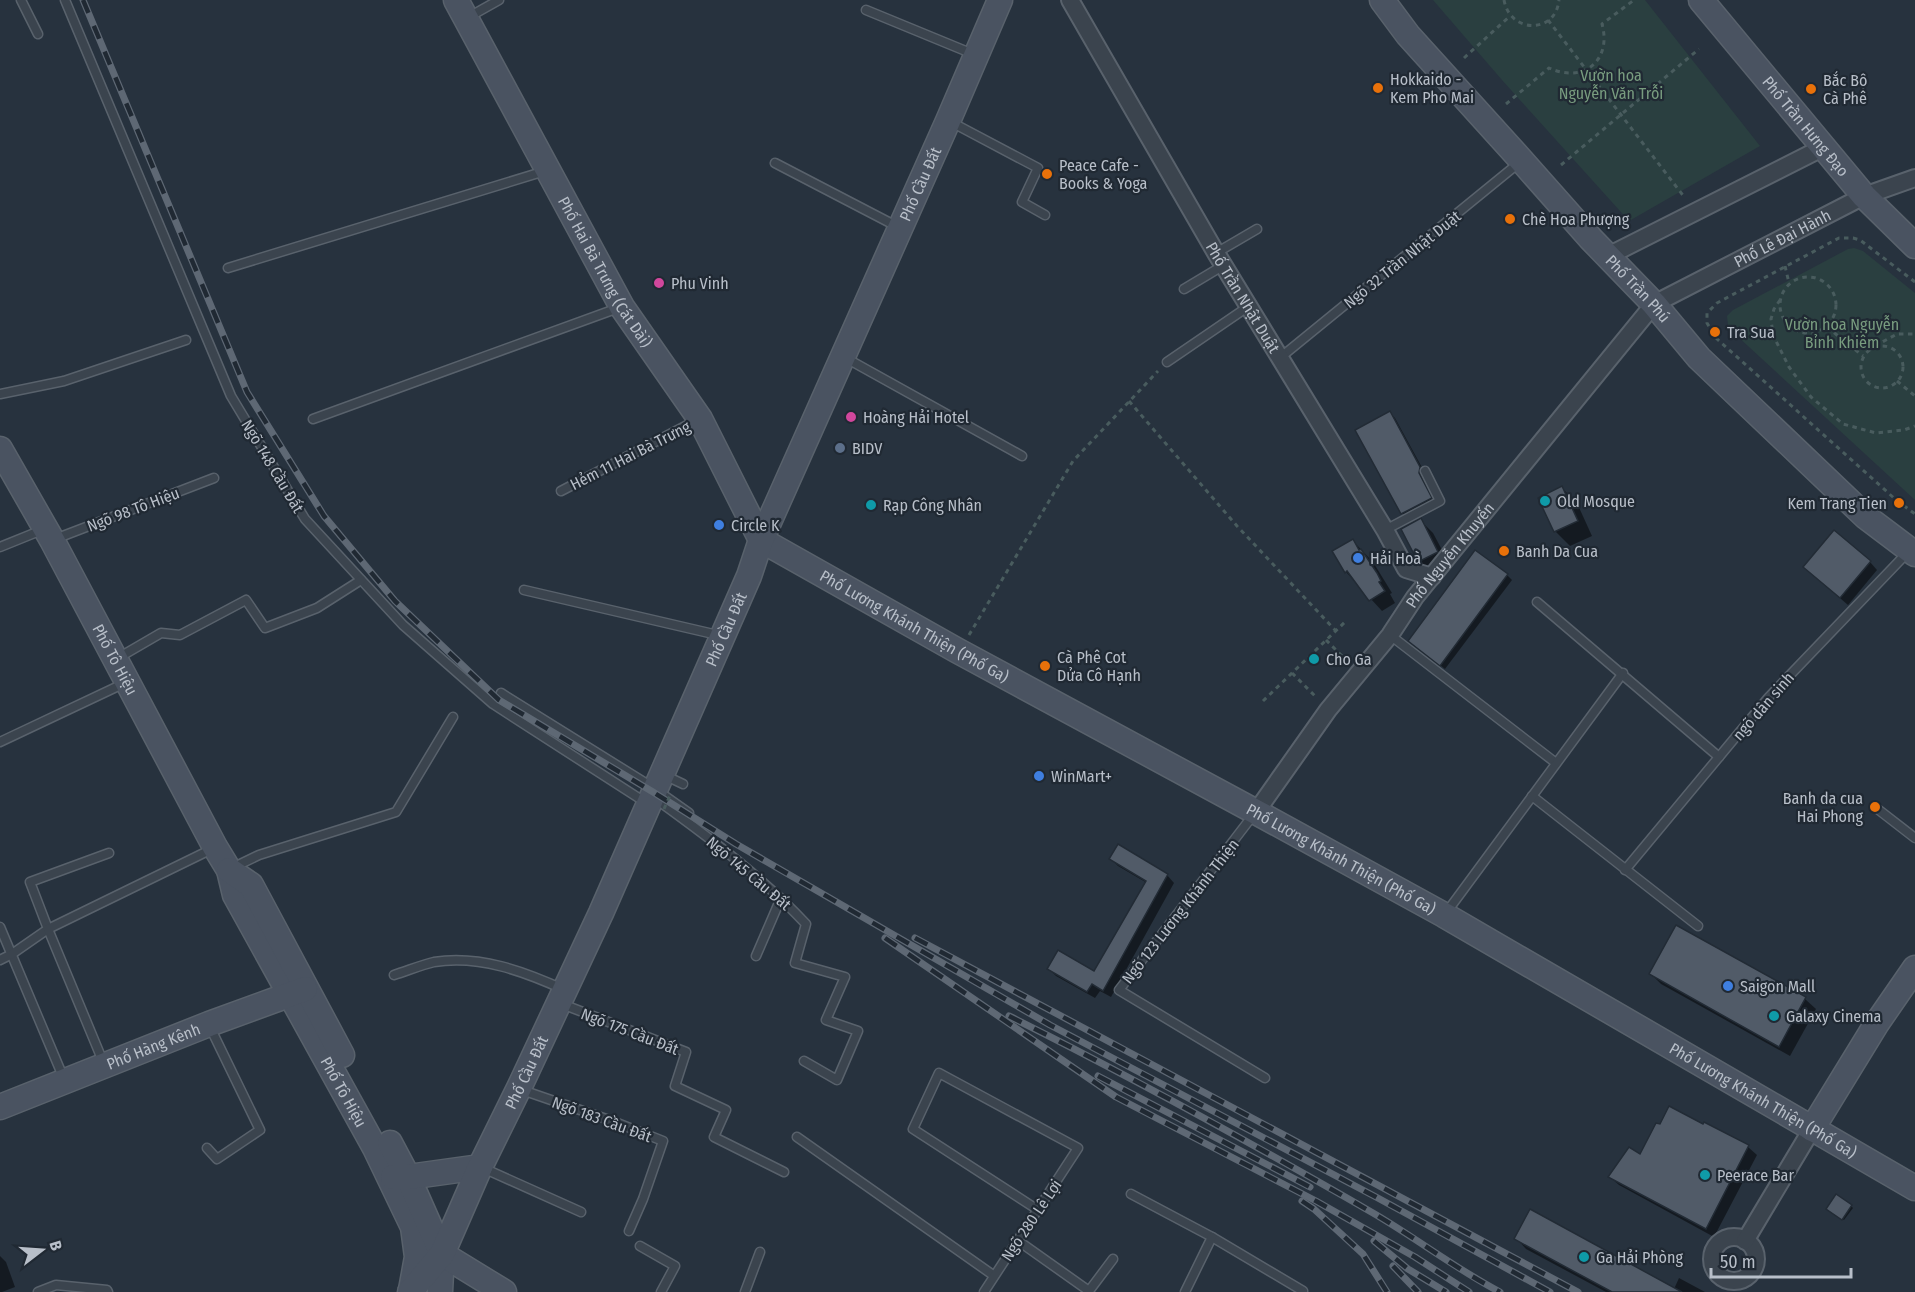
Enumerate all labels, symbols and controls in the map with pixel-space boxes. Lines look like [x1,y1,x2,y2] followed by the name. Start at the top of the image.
[1559,66,1663,103] park label: Vườn hoa Nguyễn Văn Trỗi
[1390,70,1474,107] place label: Hokkaido - Kem Pho Mai
[1823,70,1867,108] place label: Bắc Bộ Cà Phê
[1758,72,1853,180] street label: Phố Trần Hưng Đạo
[1371,81,1385,95] marker: Hokkaido - Kem Pho Mai
[1804,82,1818,96] marker: Bắc Bộ Cà Phê
[896,143,946,224] street label: Phố Cầu Đất
[1059,156,1148,193] place label: Peace Cafe - Books & Yoga
[1040,167,1054,181] marker: Peace Cafe - Books & Yoga
[554,193,656,351] street label: Phố Hai Bà Trưng (Cát Dài)
[1339,205,1465,312] street label: Ngõ 32 Trần Nhật Duật
[1731,206,1834,271] street label: Phố Lê Đại Hành
[1522,210,1630,229] place label: Chè Hoa Phượng
[1503,212,1517,226] marker: Chè Hoa Phượng
[1202,239,1284,357] street label: Phố Trần Nhật Duật
[1602,251,1674,326] street label: Phố Trần Phú
[671,274,729,293] place label: Phu Vinh
[652,276,666,290] marker: Phu Vinh
[1785,315,1899,352] park label: Vườn hoa Nguyễn Bỉnh Khiêm
[1727,323,1775,342] place label: Tra Sua
[1708,325,1722,339] marker: Tra Sua
[863,408,969,427] place label: Hoàng Hải Hotel
[844,410,858,424] marker: Hoàng Hải Hotel
[237,416,309,517] street label: Ngõ 148 Cầu Đất
[567,417,694,494] street label: Hẻm 11 Hai Bà Trưng
[852,439,883,458] place label: BIDV
[833,441,847,455] marker: BIDV
[84,483,182,536] street label: Ngõ 98 Tô Hiệu
[1557,492,1635,511] place label: Old Mosque
[1538,494,1552,508] marker: Old Mosque
[1787,494,1887,513] place label: Kem Trang Tien
[883,496,982,515] place label: Rạp Công Nhân
[1892,496,1906,510] marker: Kem Trang Tien
[864,498,878,512] marker: Rạp Công Nhân
[1402,499,1498,611] street label: Phố Nguyễn Khuyến
[731,516,780,535] place label: Circle K
[712,518,726,532] marker: Circle K
[1516,542,1598,561] place label: Banh Da Cua
[1497,544,1511,558] marker: Banh Da Cua
[1370,549,1421,568] place label: Hải Hoà
[1351,551,1365,565] marker: Hải Hoà
[817,566,1012,687] street label: Phố Lương Khánh Thiện (Phố Ga)
[702,589,751,669] street label: Phố Cầu Đất
[88,621,142,698] street label: Phố Tô Hiệu
[1057,648,1141,685] place label: Cà Phê Cot Dửa Cô Hạnh
[1326,650,1372,669] place label: Cho Ga
[1307,652,1321,666] marker: Cho Ga
[1038,659,1052,673] marker: Cà Phê Cot Dửa Cô Hạnh
[1729,668,1798,744] street label: ngõ dân sinh
[1051,767,1112,786] place label: WinMart+
[1032,769,1046,783] marker: WinMart+
[1783,789,1863,826] place label: Banh da cua Hai Phong
[1243,800,1439,919] street label: Phố Lương Khánh Thiện (Phố Ga)
[1868,800,1882,814] marker: Banh da cua Hai Phong
[703,832,796,915] street label: Ngõ 145 Cầu Đất
[1118,835,1243,988] street label: Ngõ 123 Lương Khánh Thiện
[1740,977,1815,996] place label: Saigon Mall
[1721,979,1735,993] marker: Saigon Mall
[578,1003,682,1059] street label: Ngõ 175 Cầu Đất
[1786,1007,1882,1026] place label: Galaxy Cinema
[1767,1009,1781,1023] marker: Galaxy Cinema
[104,1019,203,1074] street label: Phố Hàng Kênh
[501,1032,552,1112] street label: Phố Cầu Đất
[1666,1039,1860,1162] street label: Phố Lương Khánh Thiện (Phố Ga)
[316,1054,371,1131] street label: Phố Tô Hiệu
[549,1092,655,1147] street label: Ngõ 183 Cầu Đất
[1717,1166,1794,1185] place label: Peerace Bar
[1698,1168,1712,1182] marker: Peerace Bar
[997,1176,1066,1265] street label: Ngõ 280 Lê Lợi
[12,1220,72,1280] north arrow
[45,1239,66,1253] text: B
[1711,1241,1850,1279] scale bar
[1596,1248,1683,1267] place label: Ga Hải Phòng
[1577,1250,1591,1264] marker: Ga Hải Phòng
[1720,1251,1756,1273] text: 50 m

